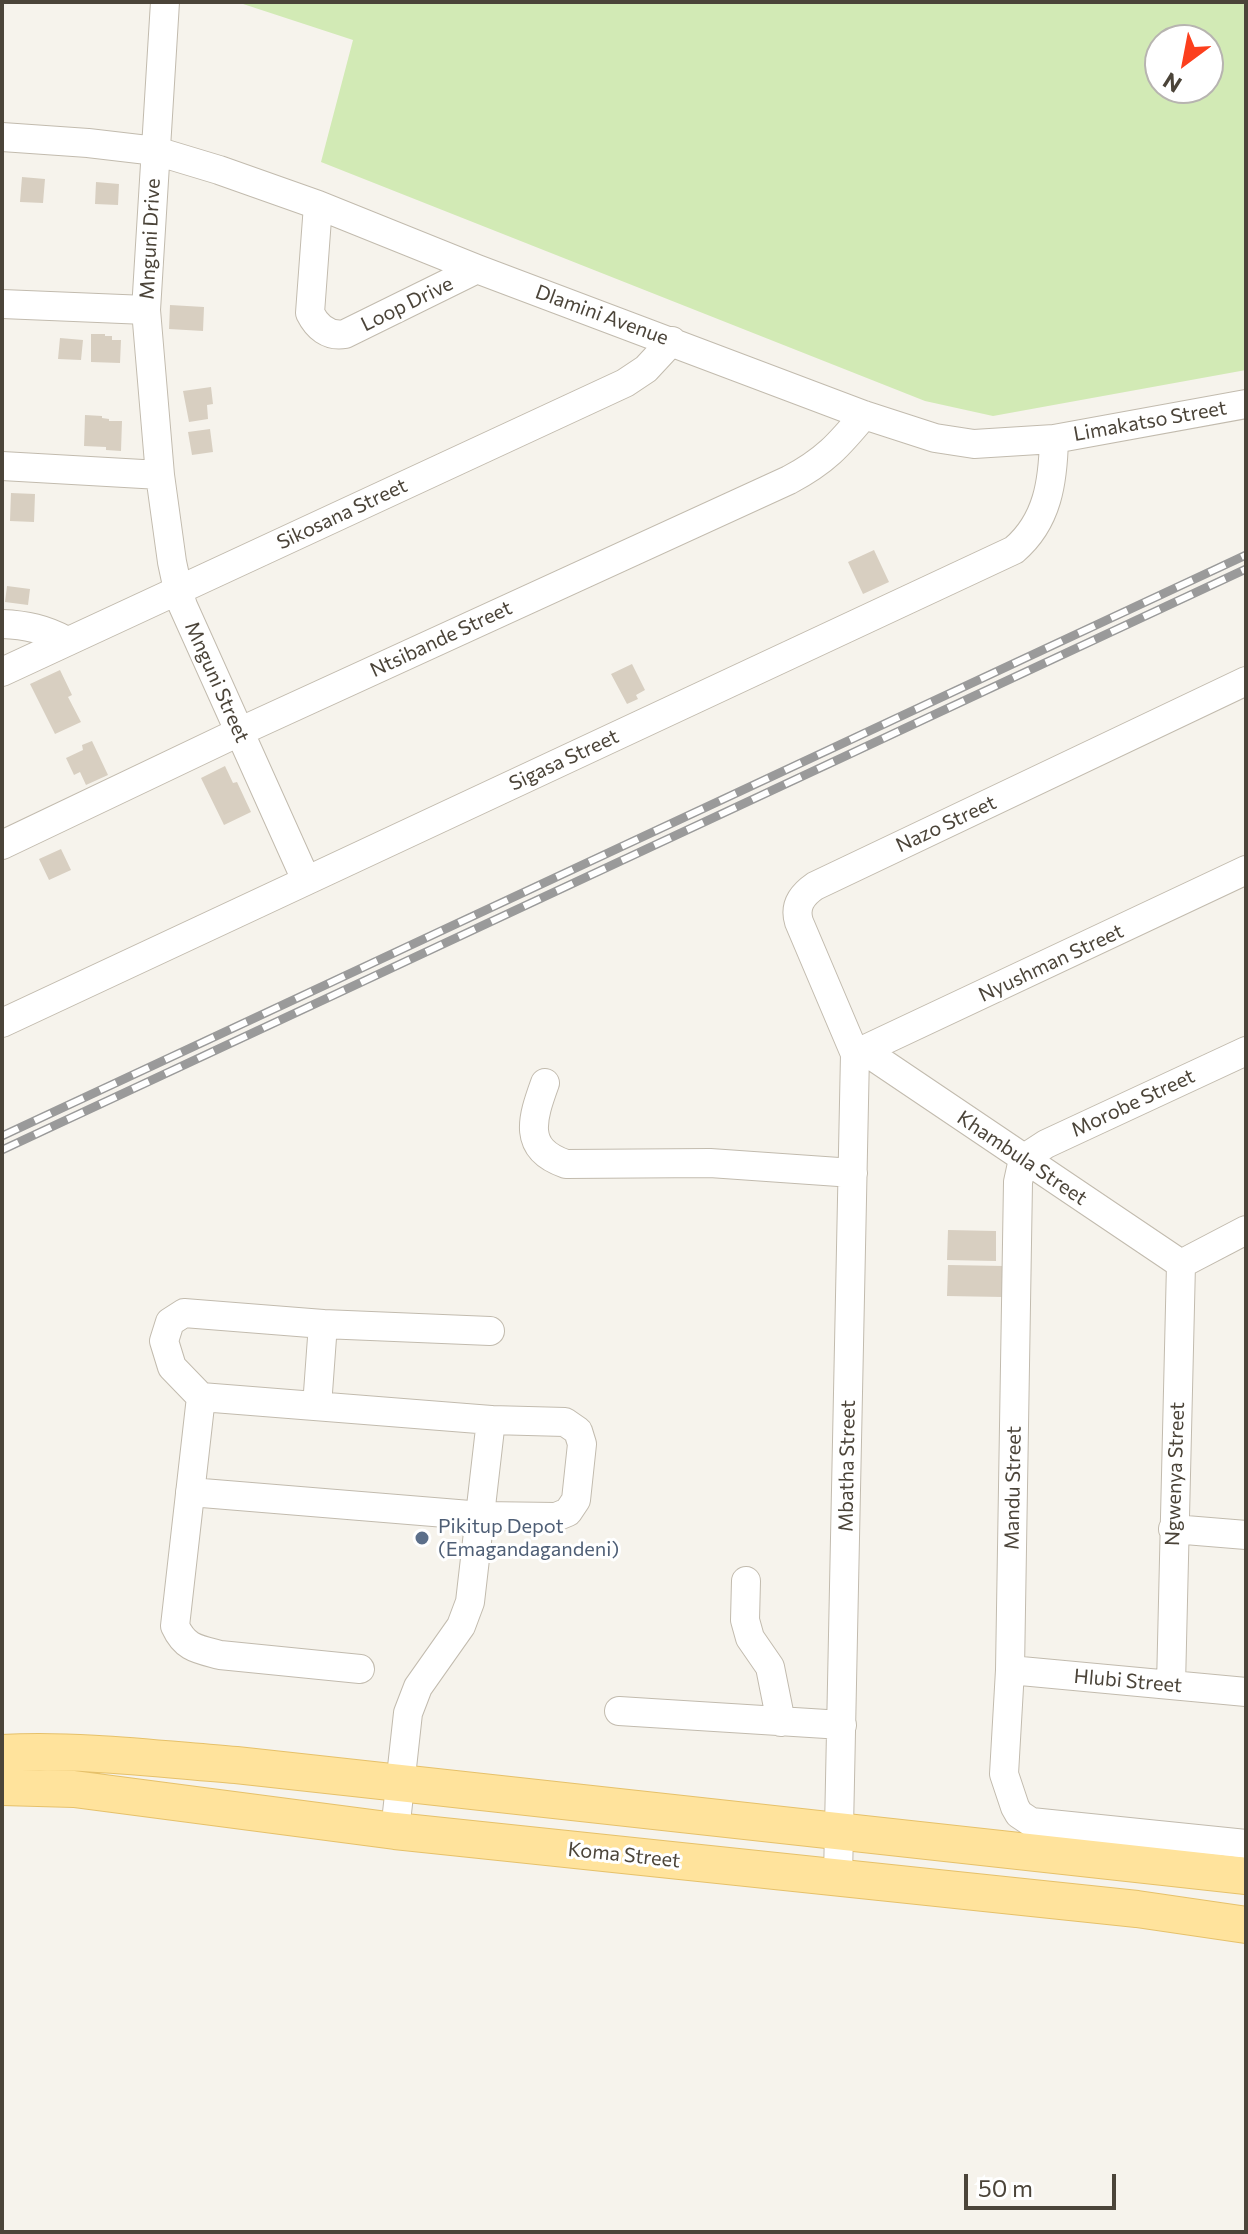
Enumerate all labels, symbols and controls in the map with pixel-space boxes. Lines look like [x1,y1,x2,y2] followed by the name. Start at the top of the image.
[1144,24,1224,104] north arrow
[1158,67,1186,99] text: N
[135,178,165,300] street label: Mnguni Drive
[357,271,457,337] street label: Loop Drive
[532,280,672,350] street label: Dlamini Avenue
[1071,396,1229,446] street label: Limakatso Street
[273,473,411,555] street label: Sikosana Street
[366,596,516,682] street label: Ntsibande Street
[180,618,254,746] street label: Mnguni Street
[505,724,623,796] street label: Sigasa Street
[892,790,1000,858] street label: Nazo Street
[975,919,1127,1007] street label: Nyushman Street
[1067,1064,1199,1142] street label: Morobe Street
[952,1106,1092,1210] street label: Khambula Street
[834,1400,860,1532] street label: Mbatha Street
[1160,1401,1190,1547] street label: Ngwenya Street
[1000,1426,1026,1550] street label: Mandu Street
[438,1514,619,1561] place label: Pikitup Depot (Emagandagandeni)
[413,1529,431,1547] marker: Pikitup Depot (Emagandagandeni)
[1073,1664,1183,1698] street label: Hlubi Street
[567,1837,681,1873] street label: Koma Street
[968,2158,1120,2208] scale bar
[978,2173,1033,2202] text: 50 m

